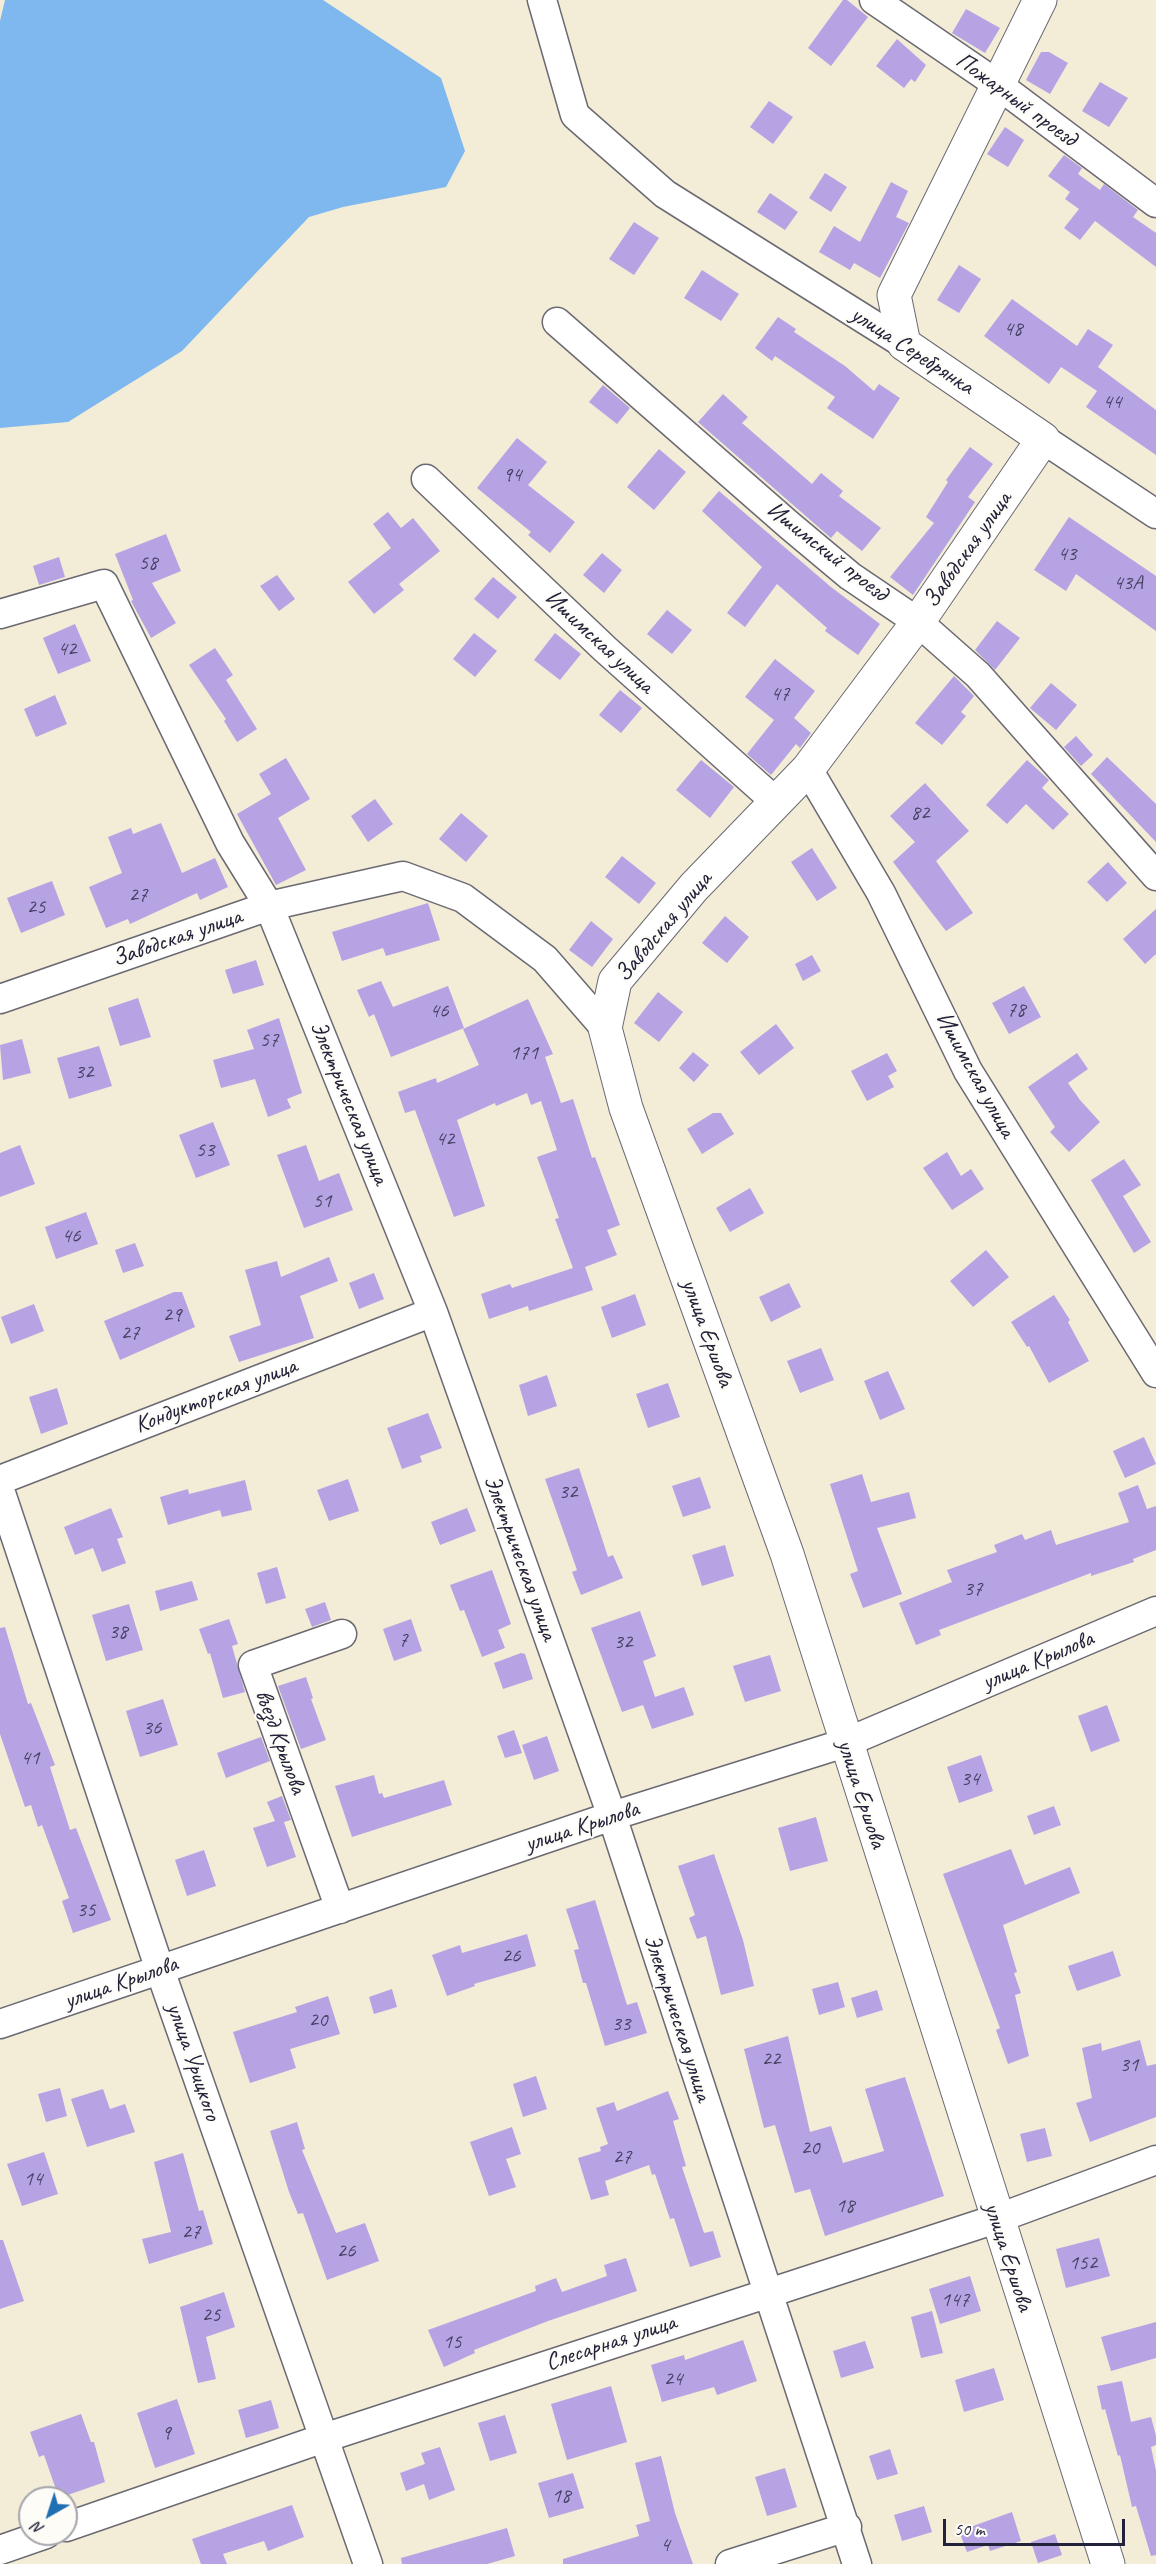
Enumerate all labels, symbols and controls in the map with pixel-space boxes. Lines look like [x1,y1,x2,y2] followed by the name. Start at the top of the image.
[950,46,1082,154] street label: Пожарный проезд
[845,301,979,401] street label: улица Серебрянка
[1004,316,1022,342] house number: 48
[1103,389,1121,415] house number: 44
[503,462,521,488] house number: 94
[917,486,1019,614] street label: Заводская улица
[760,496,894,608] street label: Ишимский проезд
[1058,541,1076,567] house number: 43
[139,550,157,576] house number: 58
[1113,570,1143,596] house number: 43А
[538,584,660,700] street label: Ишимская улица
[58,636,76,662] house number: 42
[771,681,789,707] house number: 47
[911,800,929,826] house number: 82
[610,866,718,988] street label: Заводская улица
[129,882,147,908] house number: 27
[27,894,45,920] house number: 25
[108,902,246,974] street label: Заводская улица
[1007,997,1025,1023] house number: 78
[430,998,448,1024] house number: 46
[929,1007,1021,1143] street label: Ишимская улица
[303,1017,395,1189] street label: Электрическая улица
[260,1027,278,1053] house number: 57
[510,1040,538,1066] house number: 171
[75,1059,93,1085] house number: 32
[436,1126,454,1152] house number: 42
[196,1137,214,1163] house number: 53
[313,1188,331,1214] house number: 51
[62,1223,80,1249] house number: 46
[674,1275,740,1391] street label: улица Ершова
[163,1302,181,1328] house number: 29
[121,1320,139,1346] house number: 27
[131,1352,301,1440] street label: Кондукторская улица
[477,1471,563,1645] street label: Электрическая улица
[559,1479,577,1505] house number: 32
[964,1576,982,1602] house number: 37
[109,1619,127,1645] house number: 38
[978,1625,1098,1697] street label: улица Крылова
[398,1627,408,1653] house number: 7
[614,1629,632,1655] house number: 32
[248,1686,312,1798] street label: въезд Крылова
[143,1715,161,1741] house number: 36
[830,1736,892,1852] street label: улица Ершова
[21,1745,39,1771] house number: 41
[961,1766,979,1792] house number: 34
[521,1795,643,1859] street label: улица Крылова
[77,1897,95,1923] house number: 35
[636,1931,718,2105] street label: Электрическая улица
[502,1943,520,1969] house number: 26
[60,1950,182,2016] street label: улица Крылова
[159,1999,227,2125] street label: улица Урицкого
[309,2007,327,2033] house number: 20
[612,2011,630,2037] house number: 33
[762,2046,780,2072] house number: 22
[1120,2052,1138,2078] house number: 31
[801,2135,819,2161] house number: 20
[613,2144,631,2170] house number: 27
[24,2166,42,2192] house number: 14
[836,2193,854,2219] house number: 18
[977,2199,1039,2315] street label: улица Ершова
[182,2219,200,2245] house number: 27
[337,2238,355,2264] house number: 26
[1069,2250,1097,2276] house number: 152
[941,2287,969,2313] house number: 147
[202,2302,220,2328] house number: 25
[542,2308,680,2378] street label: Слесарная улица
[443,2329,461,2355] house number: 15
[664,2366,682,2392] house number: 24
[161,2420,171,2446] house number: 9
[552,2483,570,2509] house number: 18
[18,2486,78,2546] north arrow
[946,2507,1128,2545] scale bar
[28,2518,48,2539] text: N
[954,2518,985,2540] text: 50 m
[660,2532,670,2558] house number: 4

